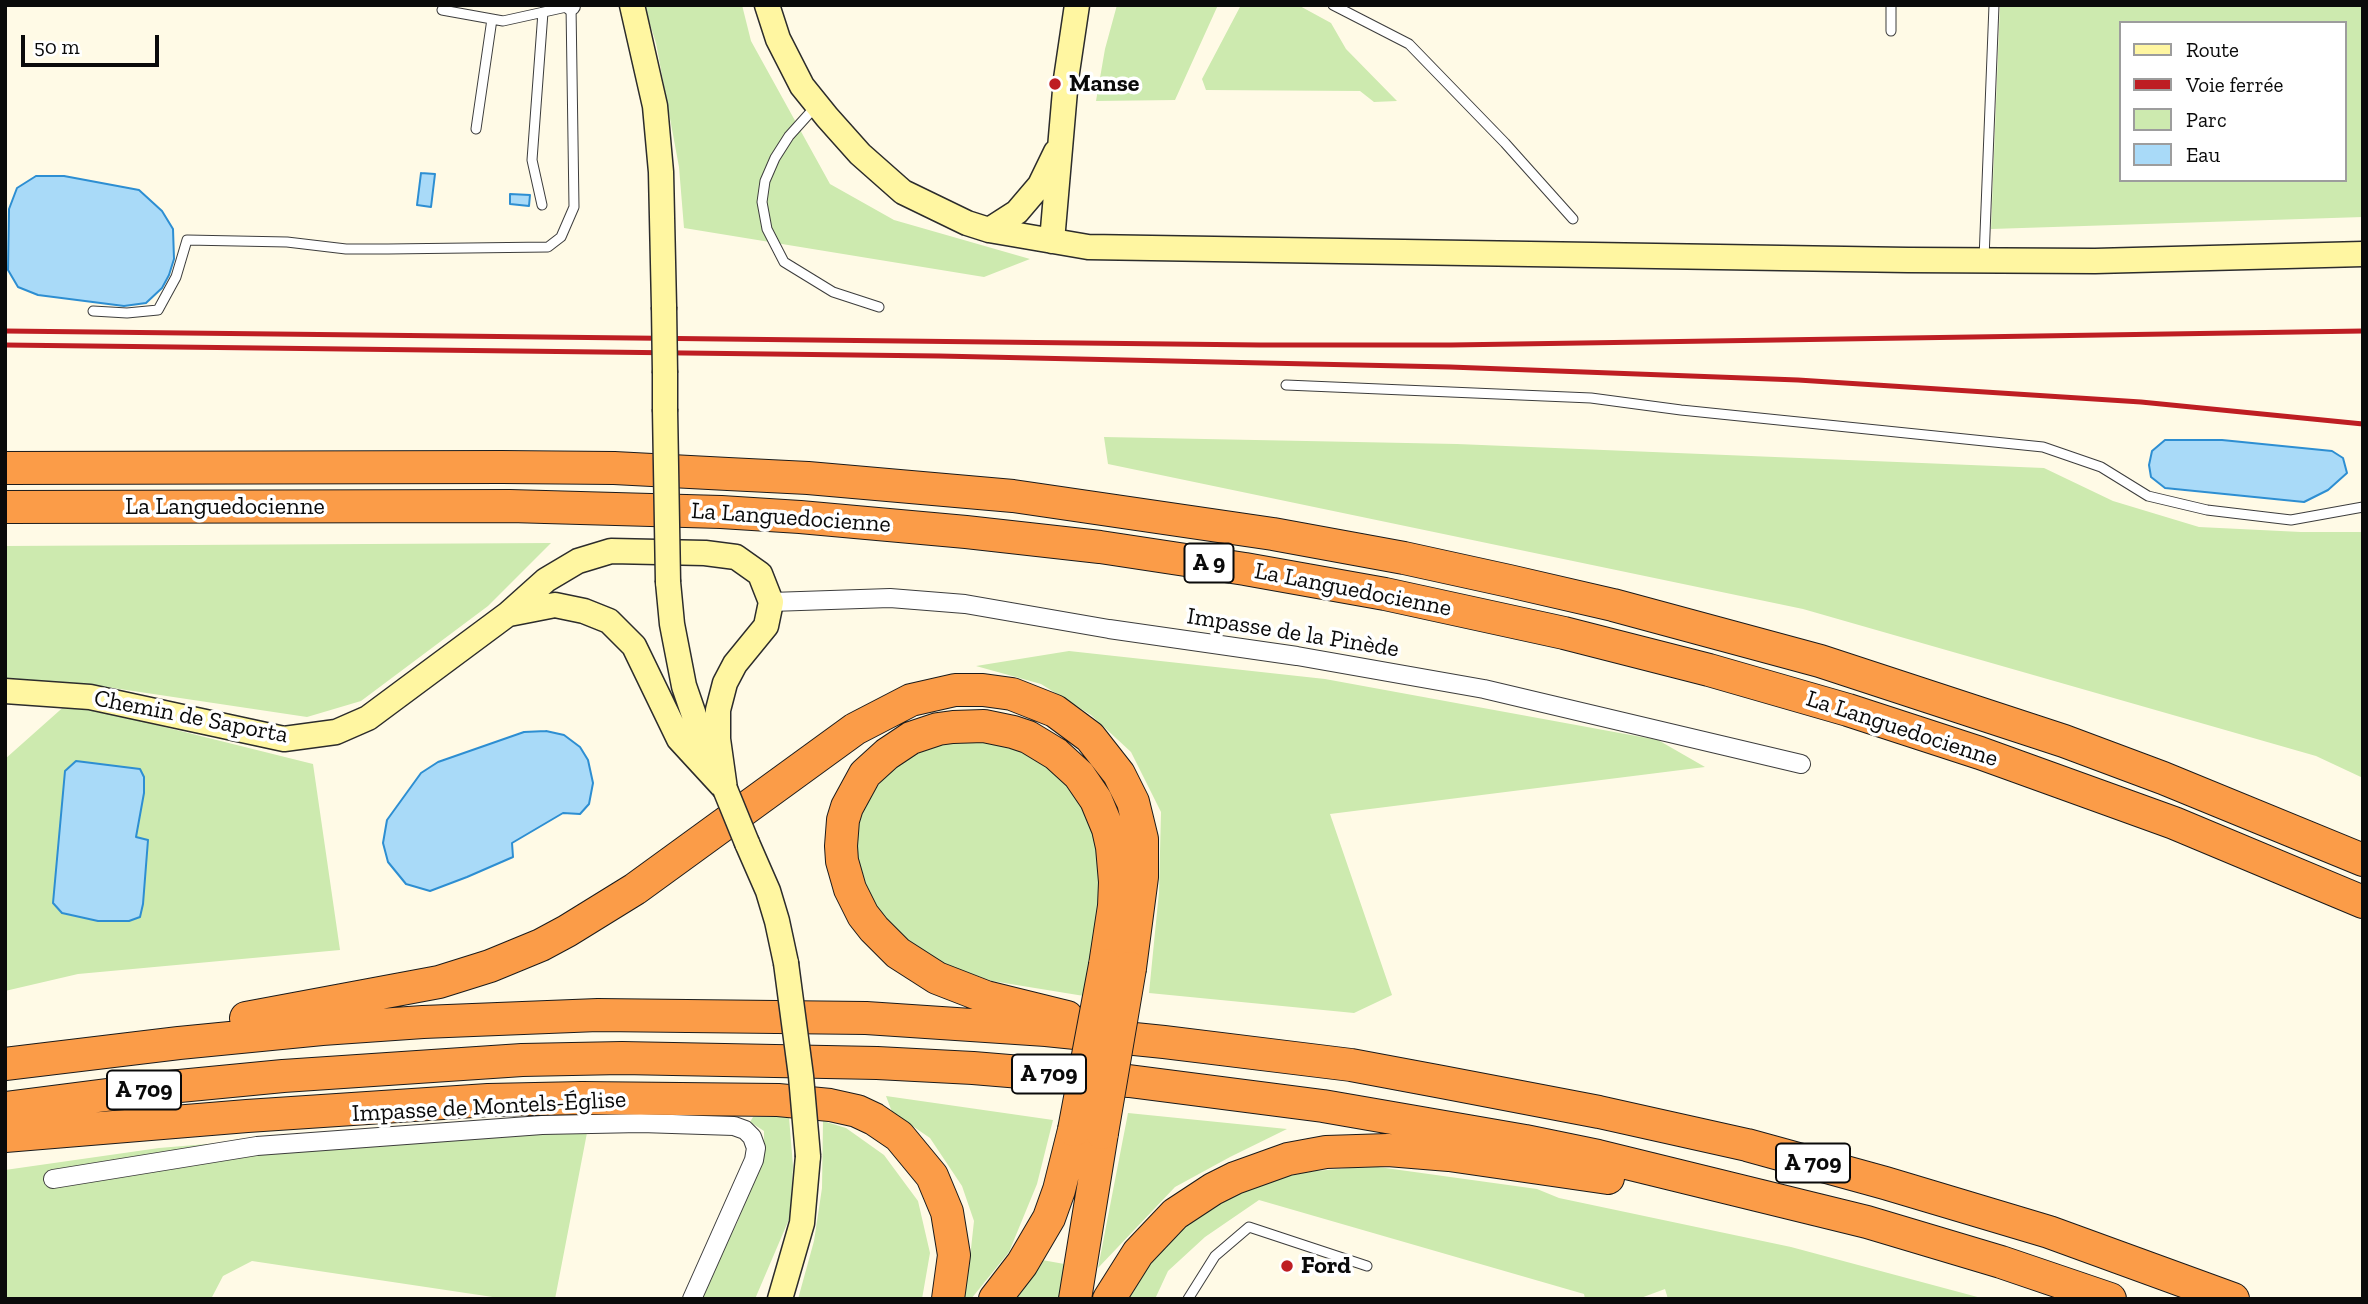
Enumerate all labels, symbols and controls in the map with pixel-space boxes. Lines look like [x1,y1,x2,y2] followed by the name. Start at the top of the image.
[24,21,163,65] scale bar
[2120,21,2347,182] legend
[34,34,80,59] text: 50 m
[2186,37,2239,62] text: Route
[1069,70,1139,98] place label: Manse
[2186,72,2283,97] text: Voie ferrée
[1047,76,1063,92] marker: Manse
[2186,107,2227,132] text: Parc
[2186,142,2220,167] text: Eau
[125,493,325,521] street label: La Languedocienne
[690,497,892,539] street label: La Languedocienne
[1184,544,1234,582] road number: A 9
[1252,557,1454,623] street label: La Languedocienne
[1185,602,1401,664] street label: Impasse de la Pinède
[91,684,291,750] street label: Chemin de Saporta
[1803,684,2001,774] street label: La Languedocienne
[1012,1054,1086,1093] road number: A 709
[107,1070,181,1110] road number: A 709
[351,1085,627,1129] street label: Impasse de Montels-Église
[1776,1144,1850,1182] road number: A 709
[1301,1252,1351,1280] place label: Ford
[1279,1258,1295,1274] marker: Ford

